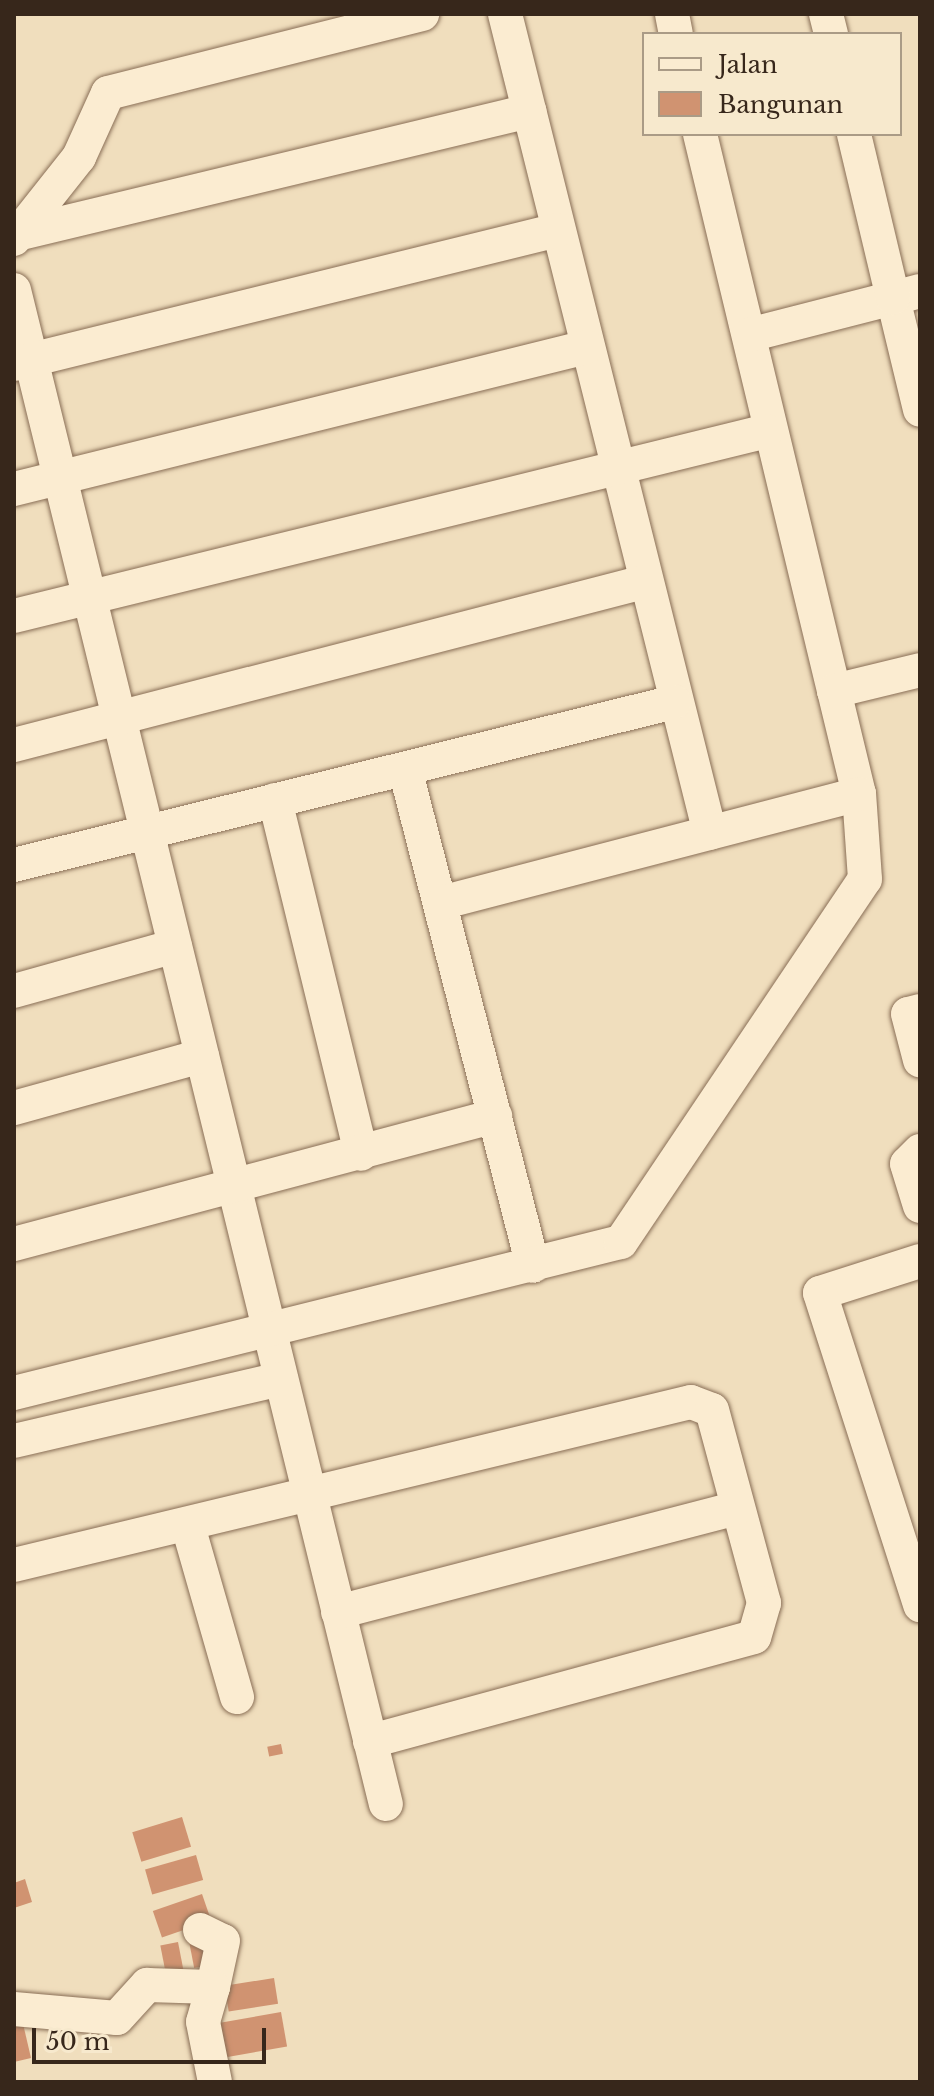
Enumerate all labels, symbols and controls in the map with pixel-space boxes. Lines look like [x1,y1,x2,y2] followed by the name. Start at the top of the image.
[642,32,902,136] legend
[718,50,778,79] text: Jalan
[718,90,843,119] text: Bangunan
[36,2012,270,2062] scale bar
[46,2027,109,2056] text: 50 m

